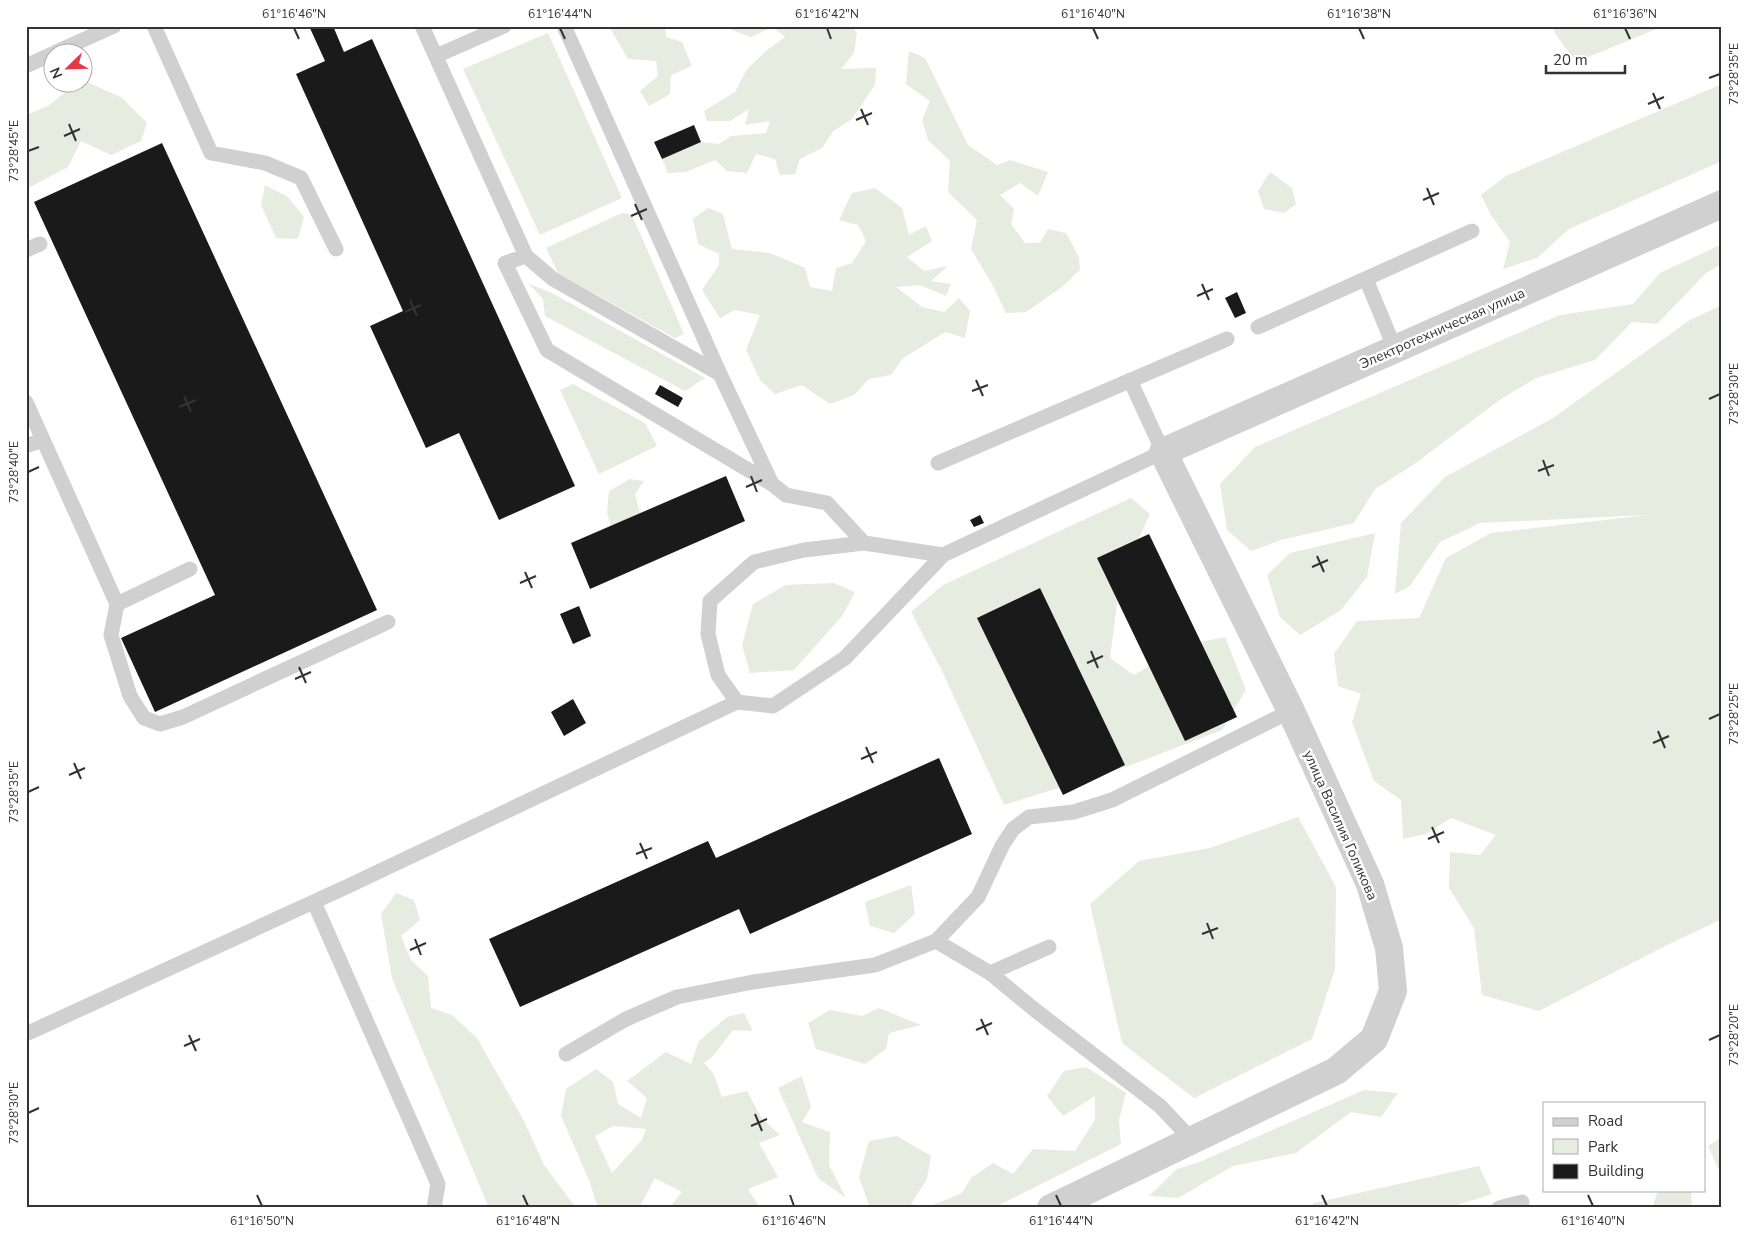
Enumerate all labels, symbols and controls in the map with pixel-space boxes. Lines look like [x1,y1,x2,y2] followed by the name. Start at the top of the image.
[262,6,326,22] text: 61°16'46"N
[528,6,592,22] text: 61°16'44"N
[795,6,859,22] text: 61°16'42"N
[1061,6,1125,22] text: 61°16'40"N
[1327,6,1391,22] text: 61°16'38"N
[1593,6,1657,22] text: 61°16'36"N
[42,42,92,92] north arrow
[1546,42,1624,74] scale bar
[1726,43,1742,105] text: 73°28'35"E
[1553,50,1588,70] text: 20 m
[46,64,67,81] text: N
[6,120,22,182] text: 73°28'45"E
[1356,283,1528,374] street label: Электротехническая улица
[1726,363,1742,425] text: 73°28'30"E
[6,441,22,503] text: 73°28'40"E
[1726,683,1742,745] text: 73°28'25"E
[1299,747,1382,903] street label: улица Василия Голикова
[6,761,22,823] text: 73°28'35"E
[1726,1004,1742,1066] text: 73°28'20"E
[6,1082,22,1144] text: 73°28'30"E
[1543,1102,1706,1192] legend
[1588,1111,1623,1131] text: Road
[1588,1137,1618,1157] text: Park
[1588,1161,1644,1181] text: Building
[230,1213,294,1229] text: 61°16'50"N
[496,1213,560,1229] text: 61°16'48"N
[762,1213,826,1229] text: 61°16'46"N
[1029,1213,1093,1229] text: 61°16'44"N
[1295,1213,1359,1229] text: 61°16'42"N
[1561,1213,1625,1229] text: 61°16'40"N

